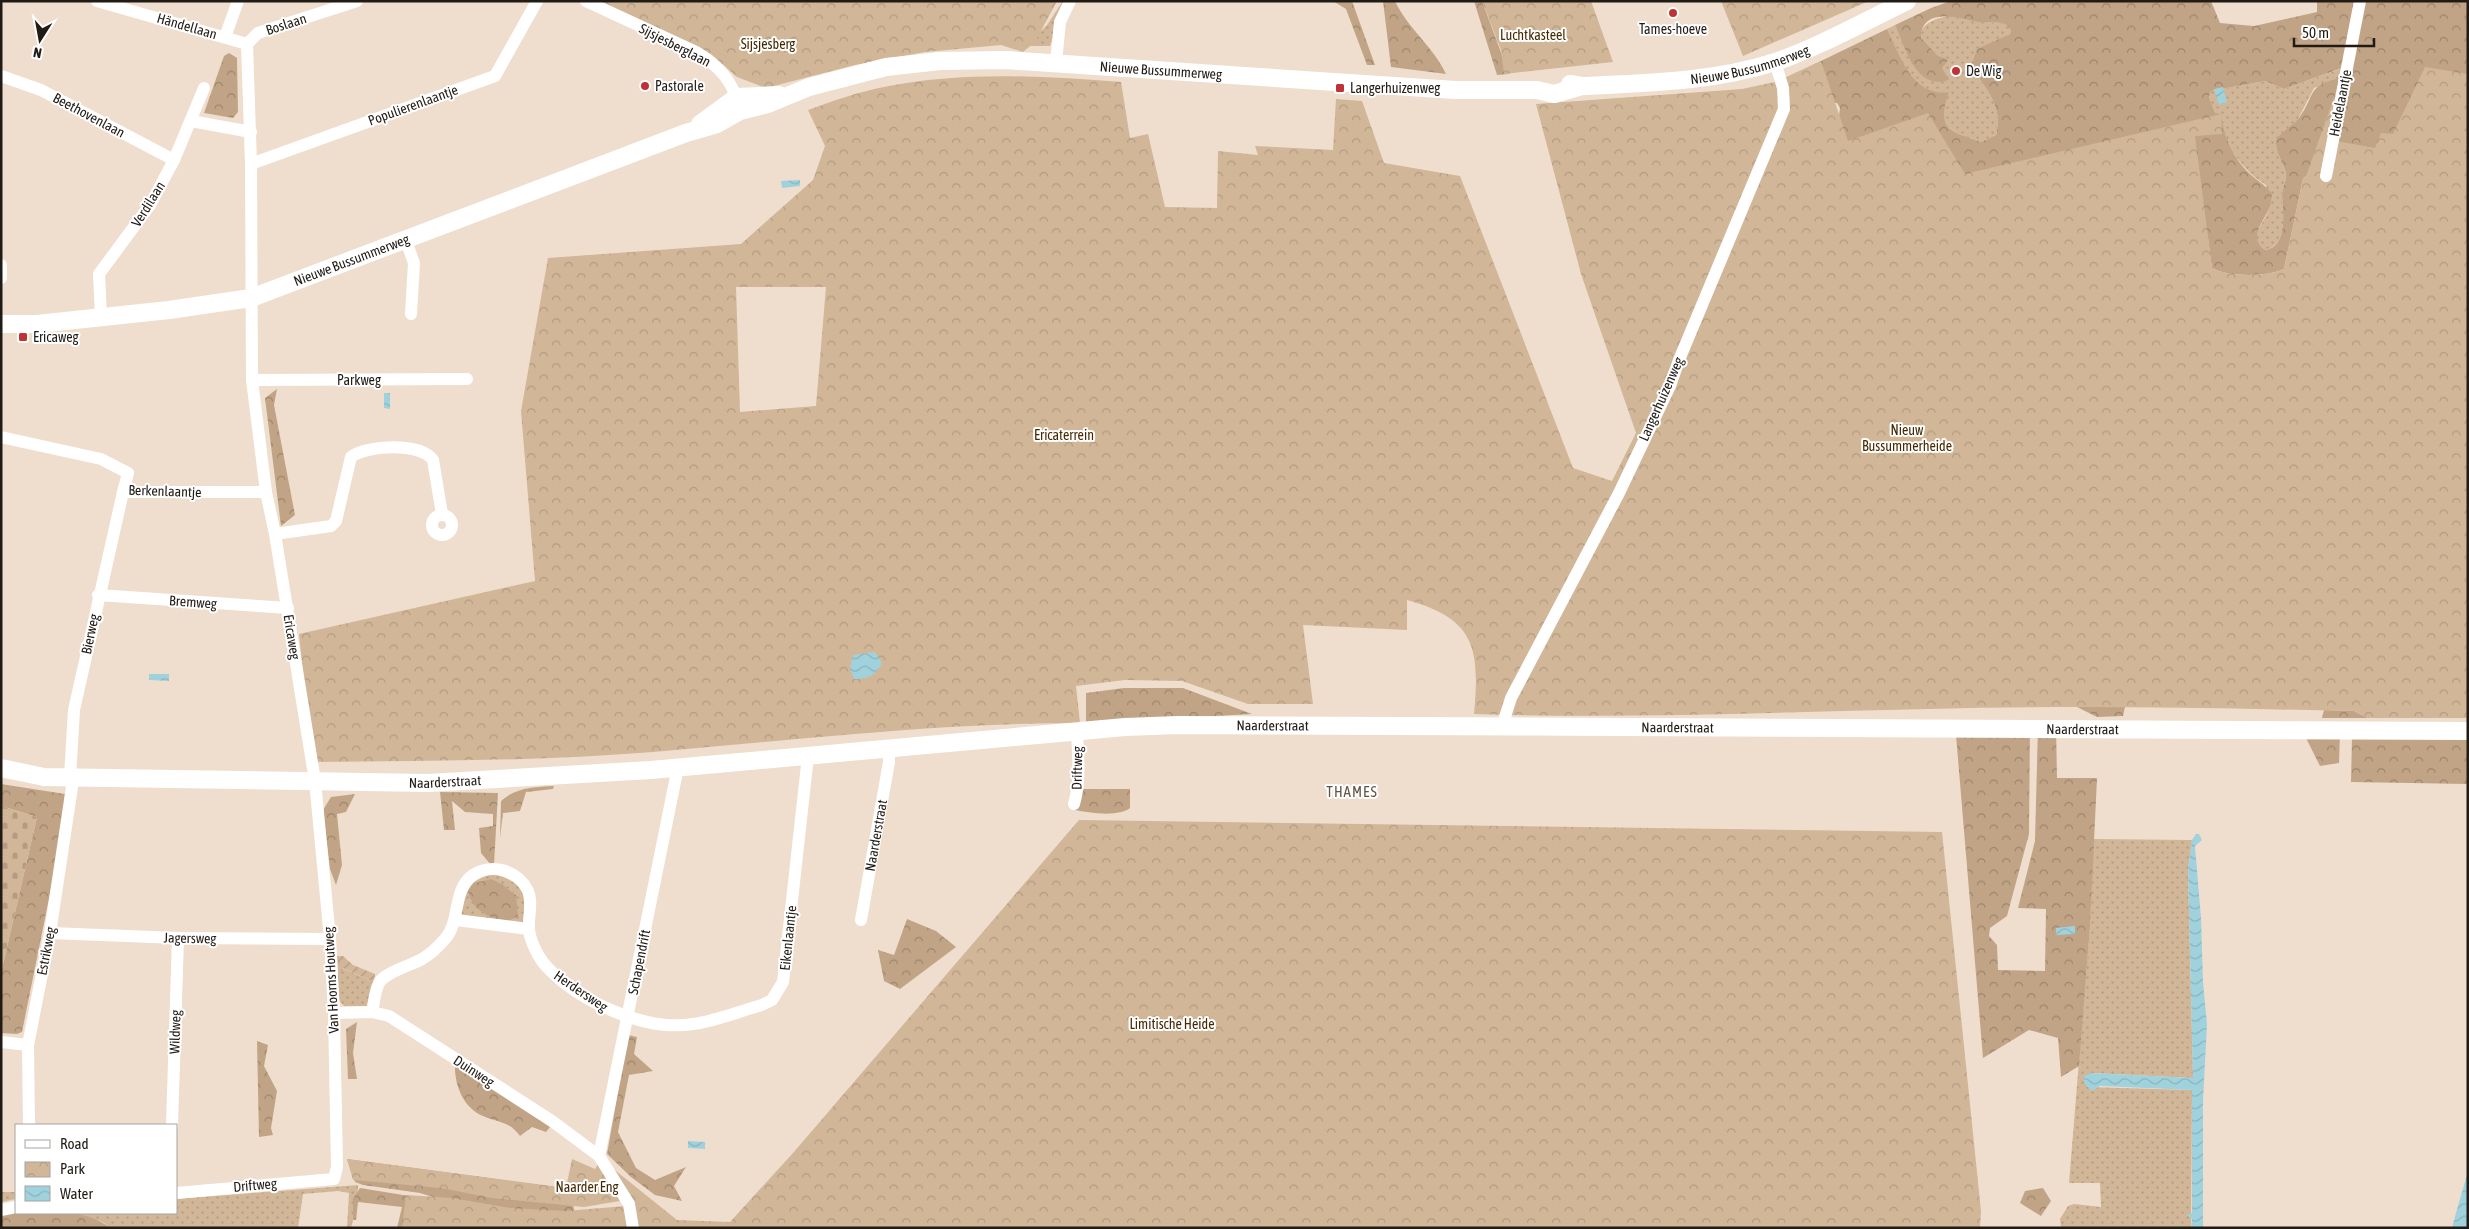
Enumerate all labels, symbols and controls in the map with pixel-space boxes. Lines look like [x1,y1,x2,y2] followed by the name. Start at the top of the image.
[1667,7,1679,19] marker: Tames-hoeve
[155,10,219,42] street label: Händellaan
[264,10,308,38] street label: Boslaan
[15,15,65,65] north arrow
[2294,15,2374,47] scale bar
[637,20,713,70] street label: Sijsjesberglaan
[1639,21,1707,37] place label: Tames-hoeve
[2302,24,2329,41] text: 50 m
[1500,27,1566,43] park label: Luchtkasteel
[741,36,795,52] park label: Sijsjesberg
[1689,42,1812,87] street label: Nieuwe Bussummerweg
[32,44,43,61] text: N
[1099,58,1223,82] street label: Nieuwe Bussummerweg
[1966,63,2002,79] place label: De Wig
[1950,65,1962,77] marker: De Wig
[2326,68,2354,138] street label: Heidelaantje
[655,78,704,94] place label: Pastorale
[639,80,651,92] marker: Pastorale
[1350,80,1440,96] place label: Langerhuizenweg
[366,81,460,129] street label: Populierenlaantje
[1334,82,1346,94] marker: Langerhuizenweg
[50,89,128,141] street label: Beethovenlaan
[128,178,168,230] street label: Verdilaan
[291,231,412,289] street label: Nieuwe Bussummerweg
[33,329,79,345] place label: Ericaweg
[17,331,29,343] marker: Ericaweg
[1635,354,1687,444] street label: Langerhuizenweg
[337,372,381,388] street label: Parkweg
[1862,422,1952,454] park label: Nieuw Bussummerheide
[1034,427,1094,443] park label: Ericaterrein
[128,482,202,500] street label: Berkenlaantje
[169,592,217,612] street label: Bremweg
[78,612,102,656] street label: Bierweg
[281,613,303,661] street label: Ericaweg
[1236,717,1309,734] street label: Naarderstraat
[1641,719,1714,735] street label: Naarderstraat
[2046,721,2119,737] street label: Naarderstraat
[1069,746,1085,790] street label: Driftweg
[409,772,482,791] street label: Naarderstraat
[1326,783,1378,800] district label: THAMES
[862,798,890,872] street label: Naarderstraat
[777,905,799,971] street label: Eikenlaantje
[33,925,59,977] street label: Estrikweg
[320,926,342,1034] street label: Van Hoorns Houtweg
[625,928,653,996] street label: Schapendrift
[163,930,217,946] street label: Jagersweg
[551,967,611,1015] street label: Herdersweg
[166,1010,184,1054] street label: Wildweg
[1129,1016,1215,1032] park label: Limitische Heide
[451,1052,497,1090] street label: Duinweg
[15,1124,178,1214] legend
[60,1135,89,1152] text: Road
[60,1160,85,1177] text: Park
[233,1175,277,1195] street label: Driftweg
[555,1179,619,1195] park label: Naarder Eng
[60,1185,93,1202] text: Water

